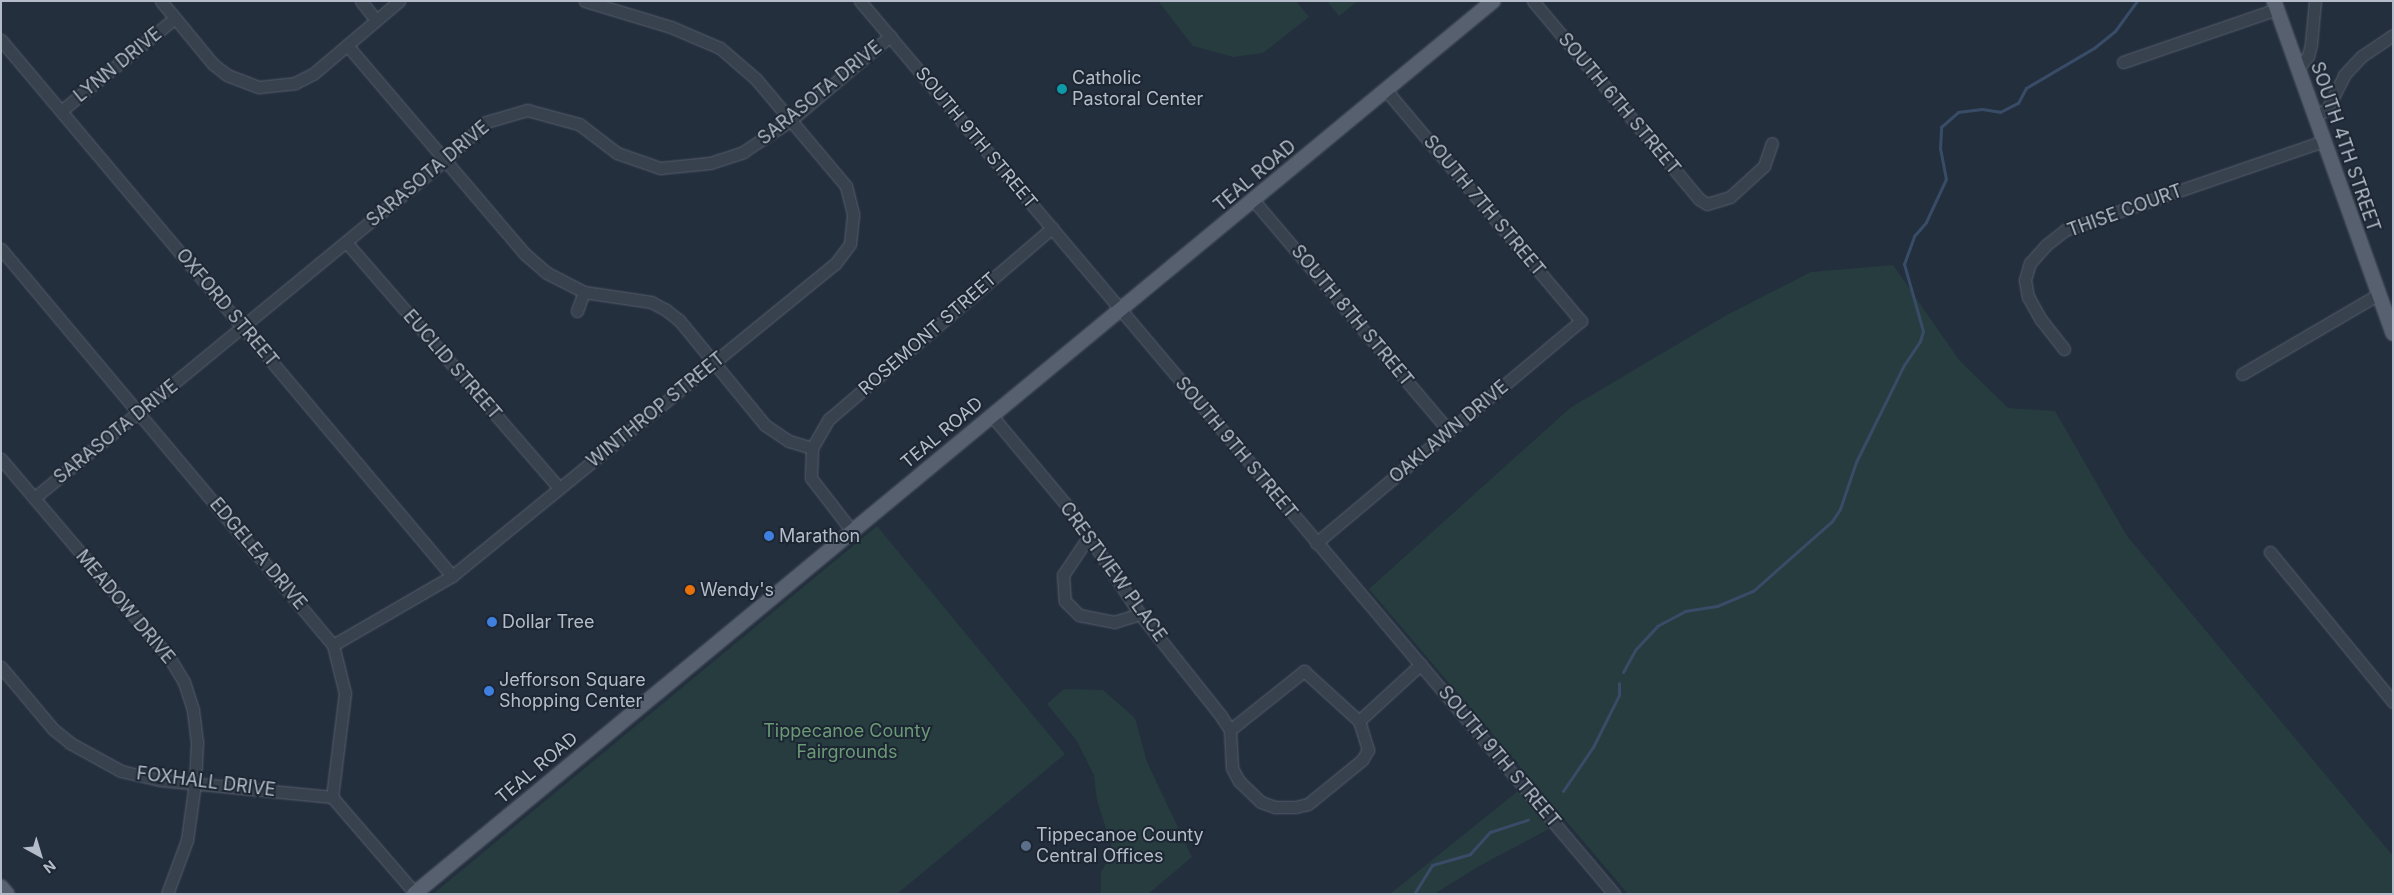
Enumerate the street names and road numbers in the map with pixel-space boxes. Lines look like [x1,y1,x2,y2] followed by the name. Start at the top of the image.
[70,23,166,107] street label: LYNN DRIVE
[1554,29,1684,179] street label: SOUTH 6TH STREET
[754,36,886,150] street label: SARASOTA DRIVE
[2306,59,2384,235] street label: SOUTH 4TH STREET
[911,63,1041,213] street label: SOUTH 9TH STREET
[362,117,494,231] street label: SARASOTA DRIVE
[1419,131,1549,281] street label: SOUTH 7TH STREET
[1210,136,1300,216] street label: TEAL ROAD
[2065,180,2185,242] street label: THISE COURT
[1287,241,1417,391] street label: SOUTH 8TH STREET
[171,245,283,371] street label: OXFORD STREET
[855,268,1001,400] street label: ROSEMONT STREET
[398,306,506,424] street label: EUCLID STREET
[583,348,729,472] street label: WINTHROP STREET
[1171,373,1301,523] street label: SOUTH 9TH STREET
[50,375,182,489] street label: SARASOTA DRIVE
[1385,376,1513,488] street label: OAKLAWN DRIVE
[897,393,987,473] street label: TEAL ROAD
[205,494,311,614] street label: EDGELEA DRIVE
[1055,498,1171,646] street label: CRESTVIEW PLACE
[71,546,179,668] street label: MEADOW DRIVE
[1434,682,1564,832] street label: SOUTH 9TH STREET
[492,728,582,808] street label: TEAL ROAD
[135,763,277,801] street label: FOXHALL DRIVE

